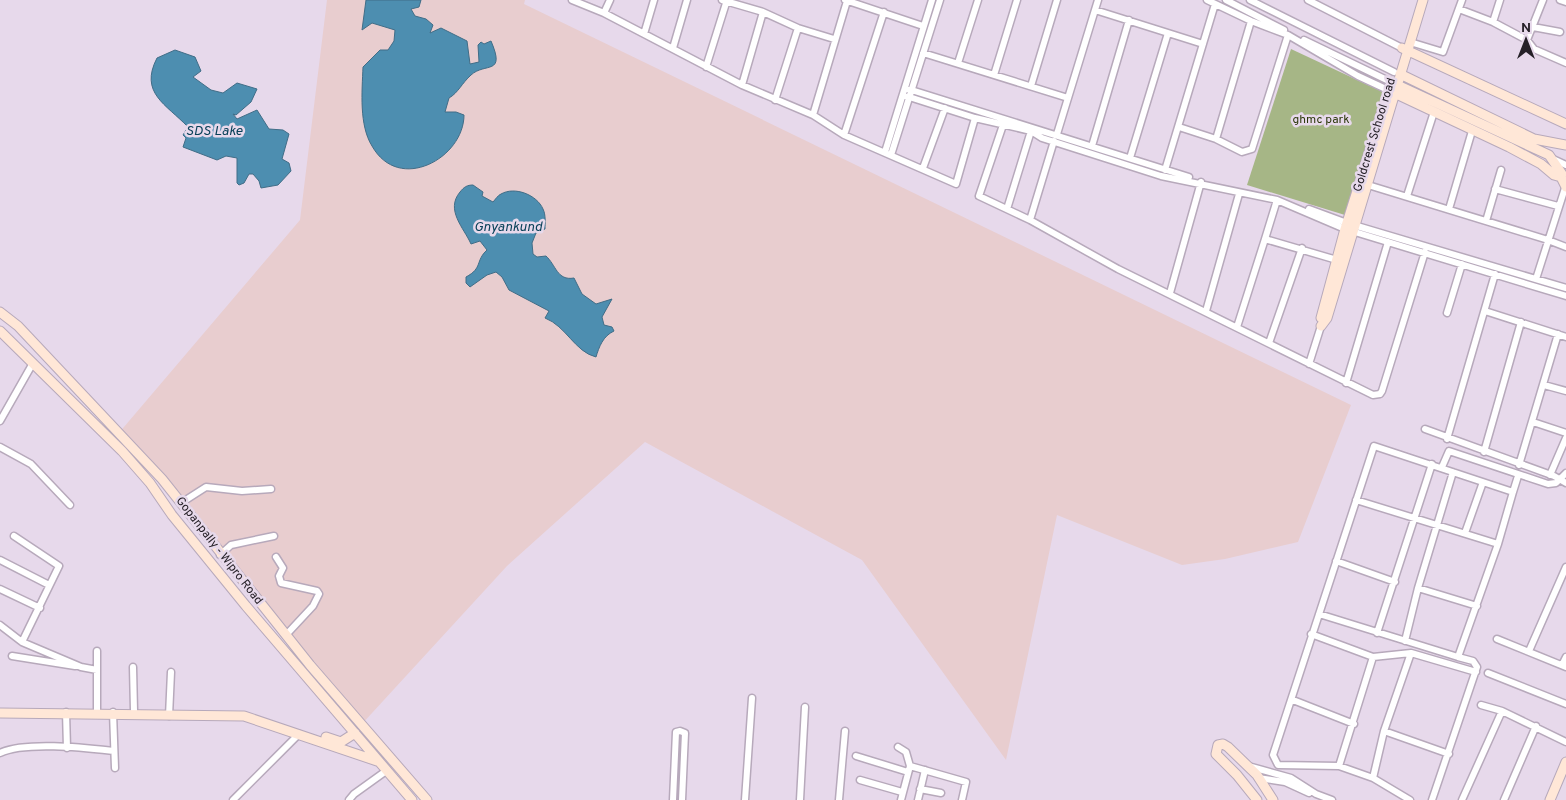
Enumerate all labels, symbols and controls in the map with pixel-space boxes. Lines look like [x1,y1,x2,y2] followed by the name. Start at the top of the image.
[1501,15,1551,65] north arrow
[1521,20,1531,37] text: N
[1350,76,1400,194] street label: Goldcrest School road
[1292,112,1350,128] park label: ghmc park
[185,123,243,140] water label: SDS Lake
[474,219,543,236] water label: Gnyankund
[172,494,266,608] street label: Gopanpally - Wipro Road

